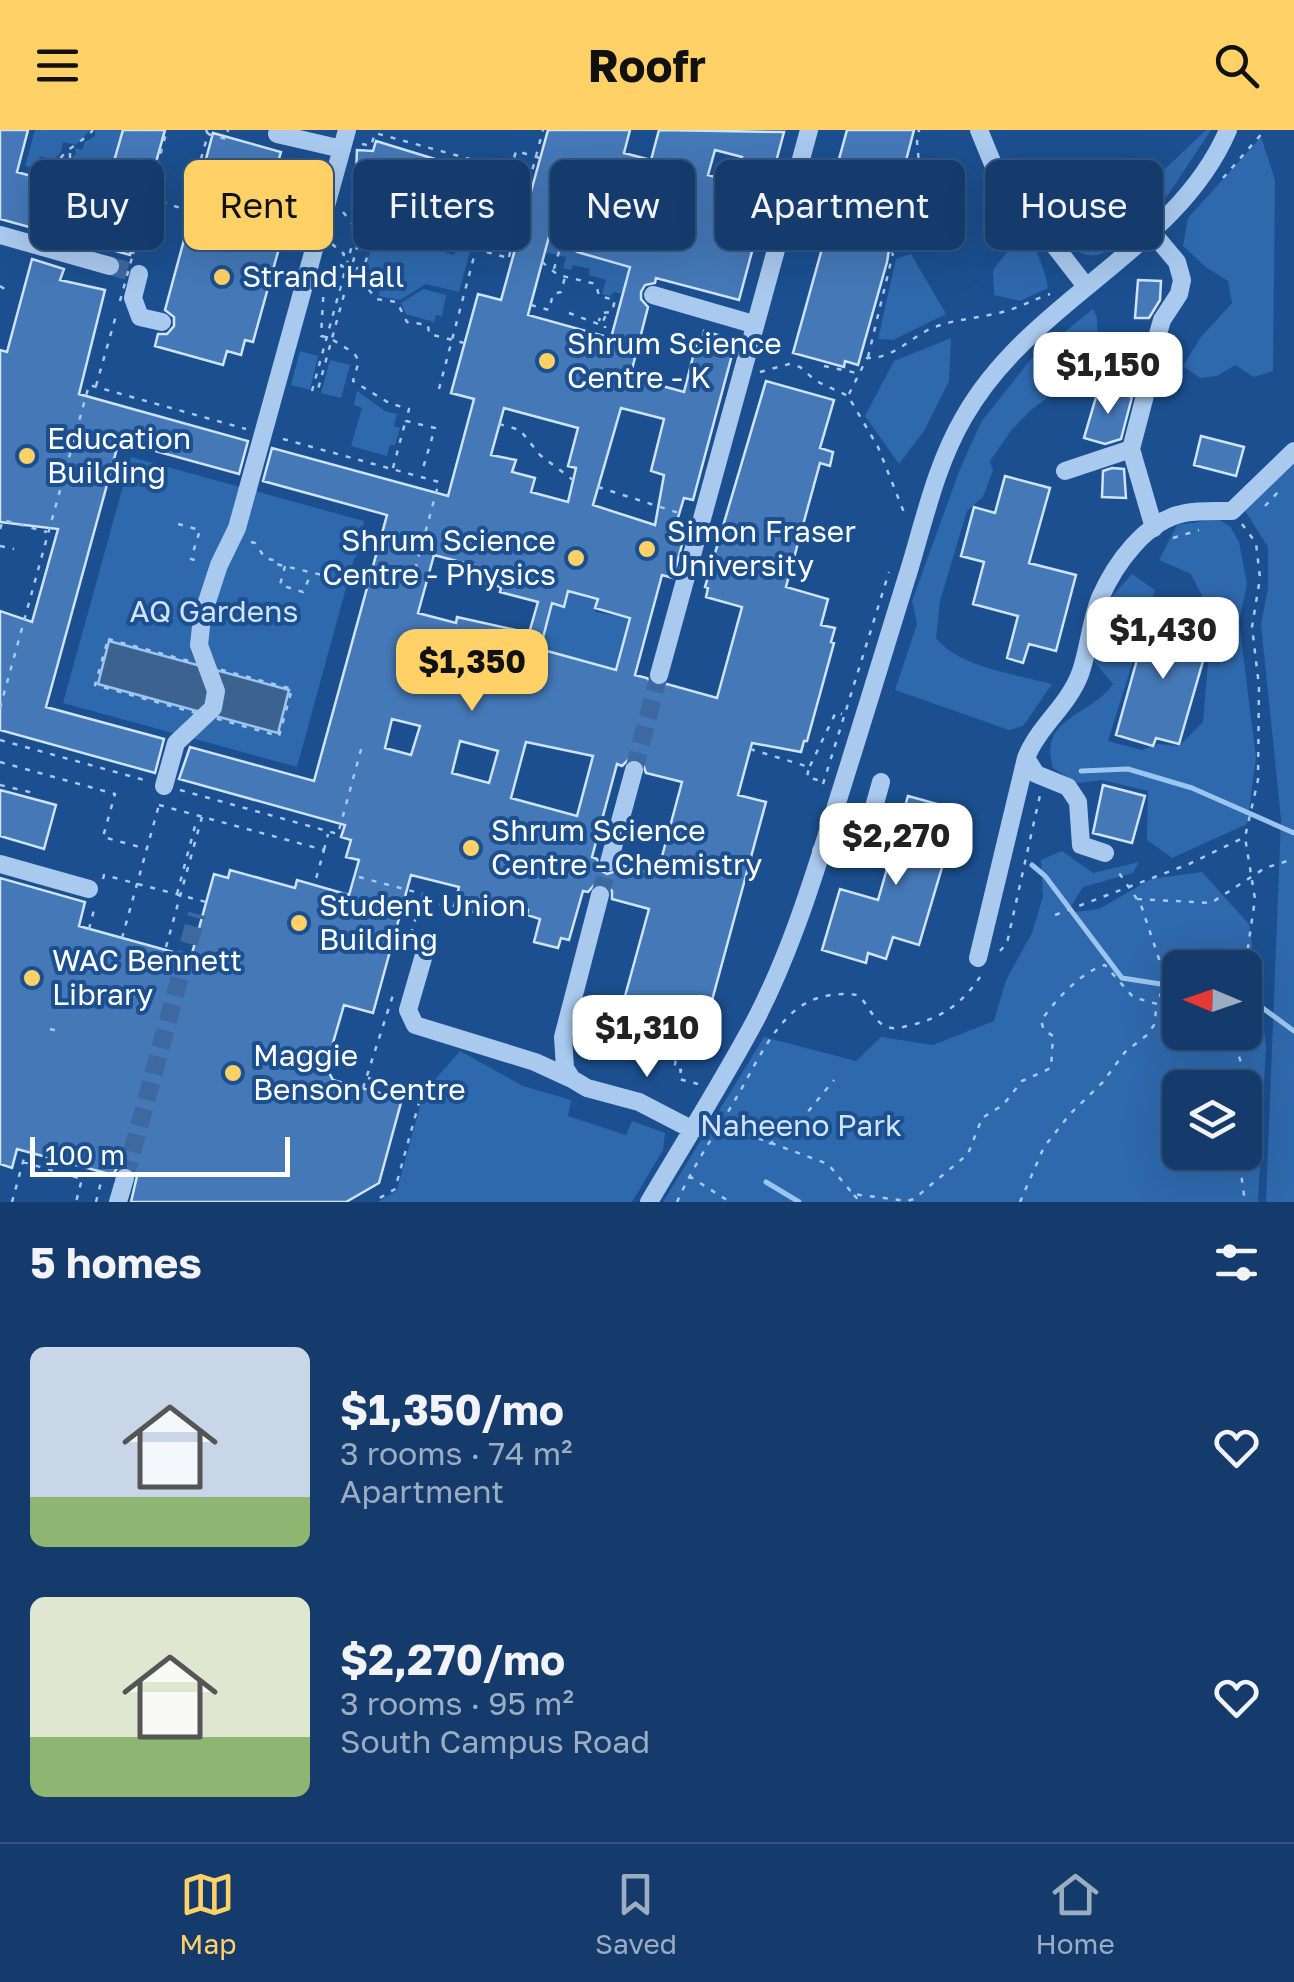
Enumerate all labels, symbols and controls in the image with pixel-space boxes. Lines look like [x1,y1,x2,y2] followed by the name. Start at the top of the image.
[30,38,85,93] icon: menu
[588,38,706,92] text: Roofr
[1209,38,1264,93] icon: search
[30,160,164,250] chip: Buy
[184,160,333,250] chip: Rent
[353,160,530,250] chip: Filters
[550,160,695,250] chip: New
[715,160,965,250] chip: Apartment
[985,160,1163,250] chip: House
[242,258,404,294] place label: Strand Hall
[211,266,233,288] marker: Strand Hall
[567,325,782,395] place label: Shrum Science Centre - K
[1027,332,1189,417] pin: $1,150
[1056,345,1160,383] text: $1,150
[536,350,558,372] marker: Shrum Science Centre - K
[47,420,191,490] place label: Education Building
[16,445,38,467] marker: Education Building
[667,513,856,583] place label: Simon Fraser University
[322,522,556,592] place label: Shrum Science Centre - Physics
[636,538,658,560] marker: Simon Fraser University
[565,547,587,569] marker: Shrum Science Centre - Physics
[130,593,298,629] park label: AQ Gardens
[1082,597,1244,682] pin: $1,430
[1109,610,1217,648] text: $1,430
[391,629,553,714] pin: $1,350
[418,642,526,680] text: $1,350
[815,803,977,888] pin: $2,270
[491,812,762,882] place label: Shrum Science Centre - Chemistry
[842,816,950,854] text: $2,270
[460,837,482,859] marker: Shrum Science Centre - Chemistry
[319,887,526,957] place label: Student Union Building
[288,912,310,934] marker: Student Union Building
[52,942,242,1012] place label: WAC Bennett Library
[1162,950,1262,1050] north arrow
[1162,950,1262,1170] map controls
[21,967,43,989] marker: WAC Bennett Library
[566,995,728,1080] pin: $1,310
[595,1008,699,1046] text: $1,310
[253,1037,466,1107] place label: Maggie Benson Centre
[222,1062,244,1084] marker: Maggie Benson Centre
[1162,1070,1262,1170] button: layers
[700,1107,902,1143] park label: Naheeno Park
[30,1132,290,1176] scale bar
[45,1138,125,1171] text: 100 m
[1209,1235,1264,1290] icon: filters
[30,1237,202,1287] text: 5 homes
[340,1384,564,1434] text: $1,350/mo
[110,1387,230,1507] icon: home
[1209,1420,1264,1475] icon: heart
[340,1434,572,1472] text: 3 rooms · 74 m²
[340,1472,504,1510] text: Apartment
[340,1634,565,1684] text: $2,270/mo
[110,1637,230,1757] icon: home
[1209,1670,1264,1725] icon: heart
[340,1684,574,1722] text: 3 rooms · 95 m²
[340,1722,650,1760] text: South Campus Road
[179,1867,236,1960] tab: Map
[595,1867,677,1960] tab: Saved
[1036,1867,1115,1960] tab: Home

